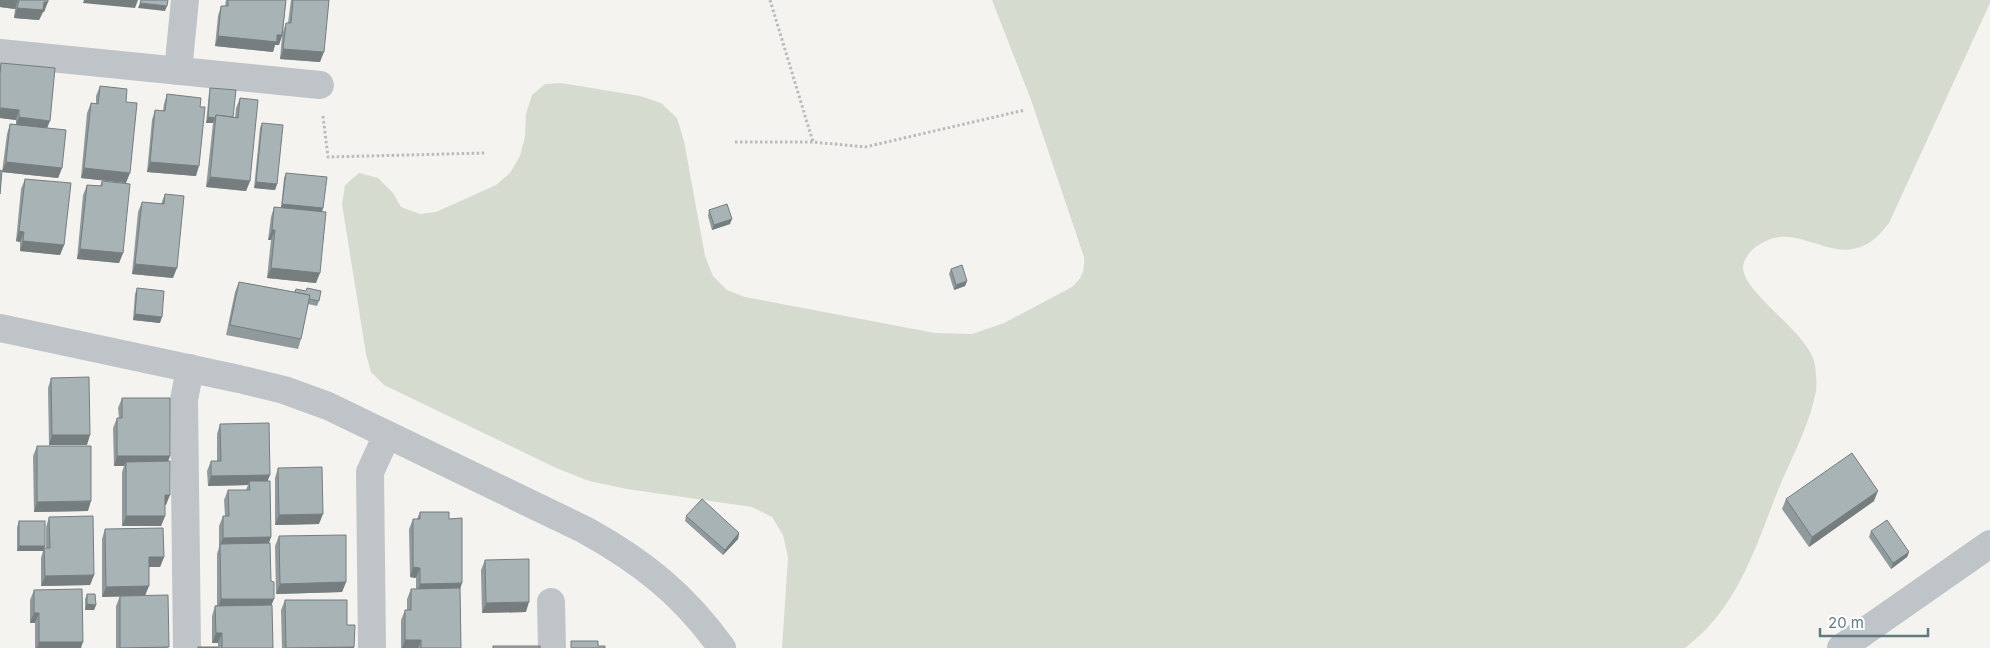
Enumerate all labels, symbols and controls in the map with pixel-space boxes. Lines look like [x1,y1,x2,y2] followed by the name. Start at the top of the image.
[1820,606,1928,638] scale bar
[1828,613,1864,632] text: 20 m

